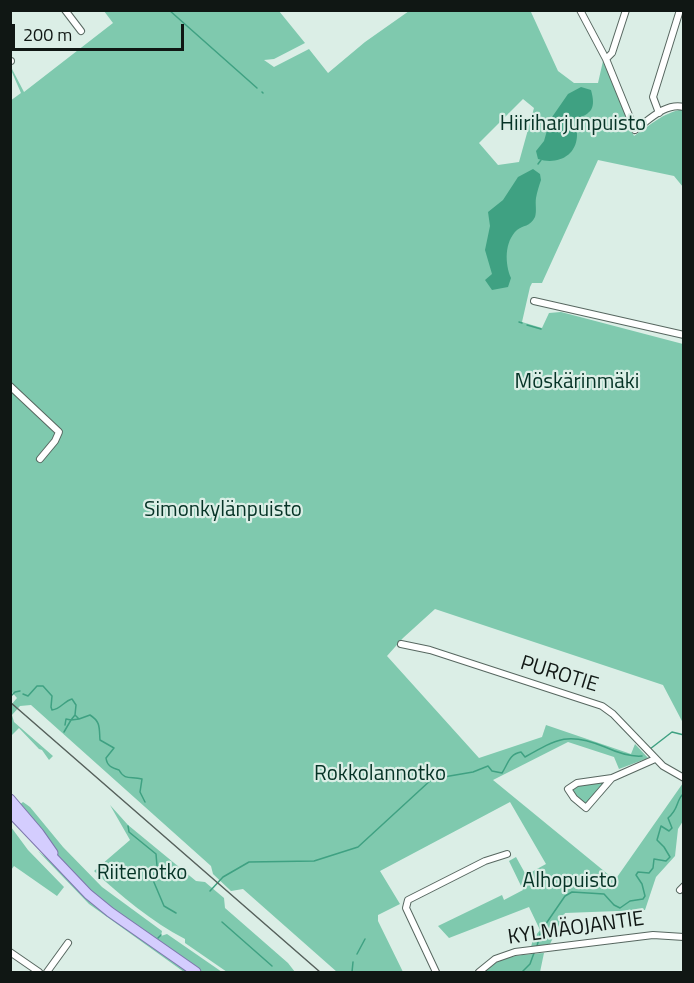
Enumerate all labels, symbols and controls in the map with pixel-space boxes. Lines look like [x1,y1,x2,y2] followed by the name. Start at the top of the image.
[15,12,188,50] scale bar
[23,21,72,48] text: 200 m
[500,112,646,138] park label: Hiiriharjunpuisto
[515,370,639,396] park label: Möskärinmäki
[144,498,302,524] park label: Simonkylänpuisto
[517,651,601,699] street label: PUROTIE
[314,762,446,788] park label: Rokkolannotko
[97,861,187,887] park label: Riitenotko
[523,869,617,895] park label: Alhopuisto
[506,907,646,951] street label: KYLMÄOJANTIE

